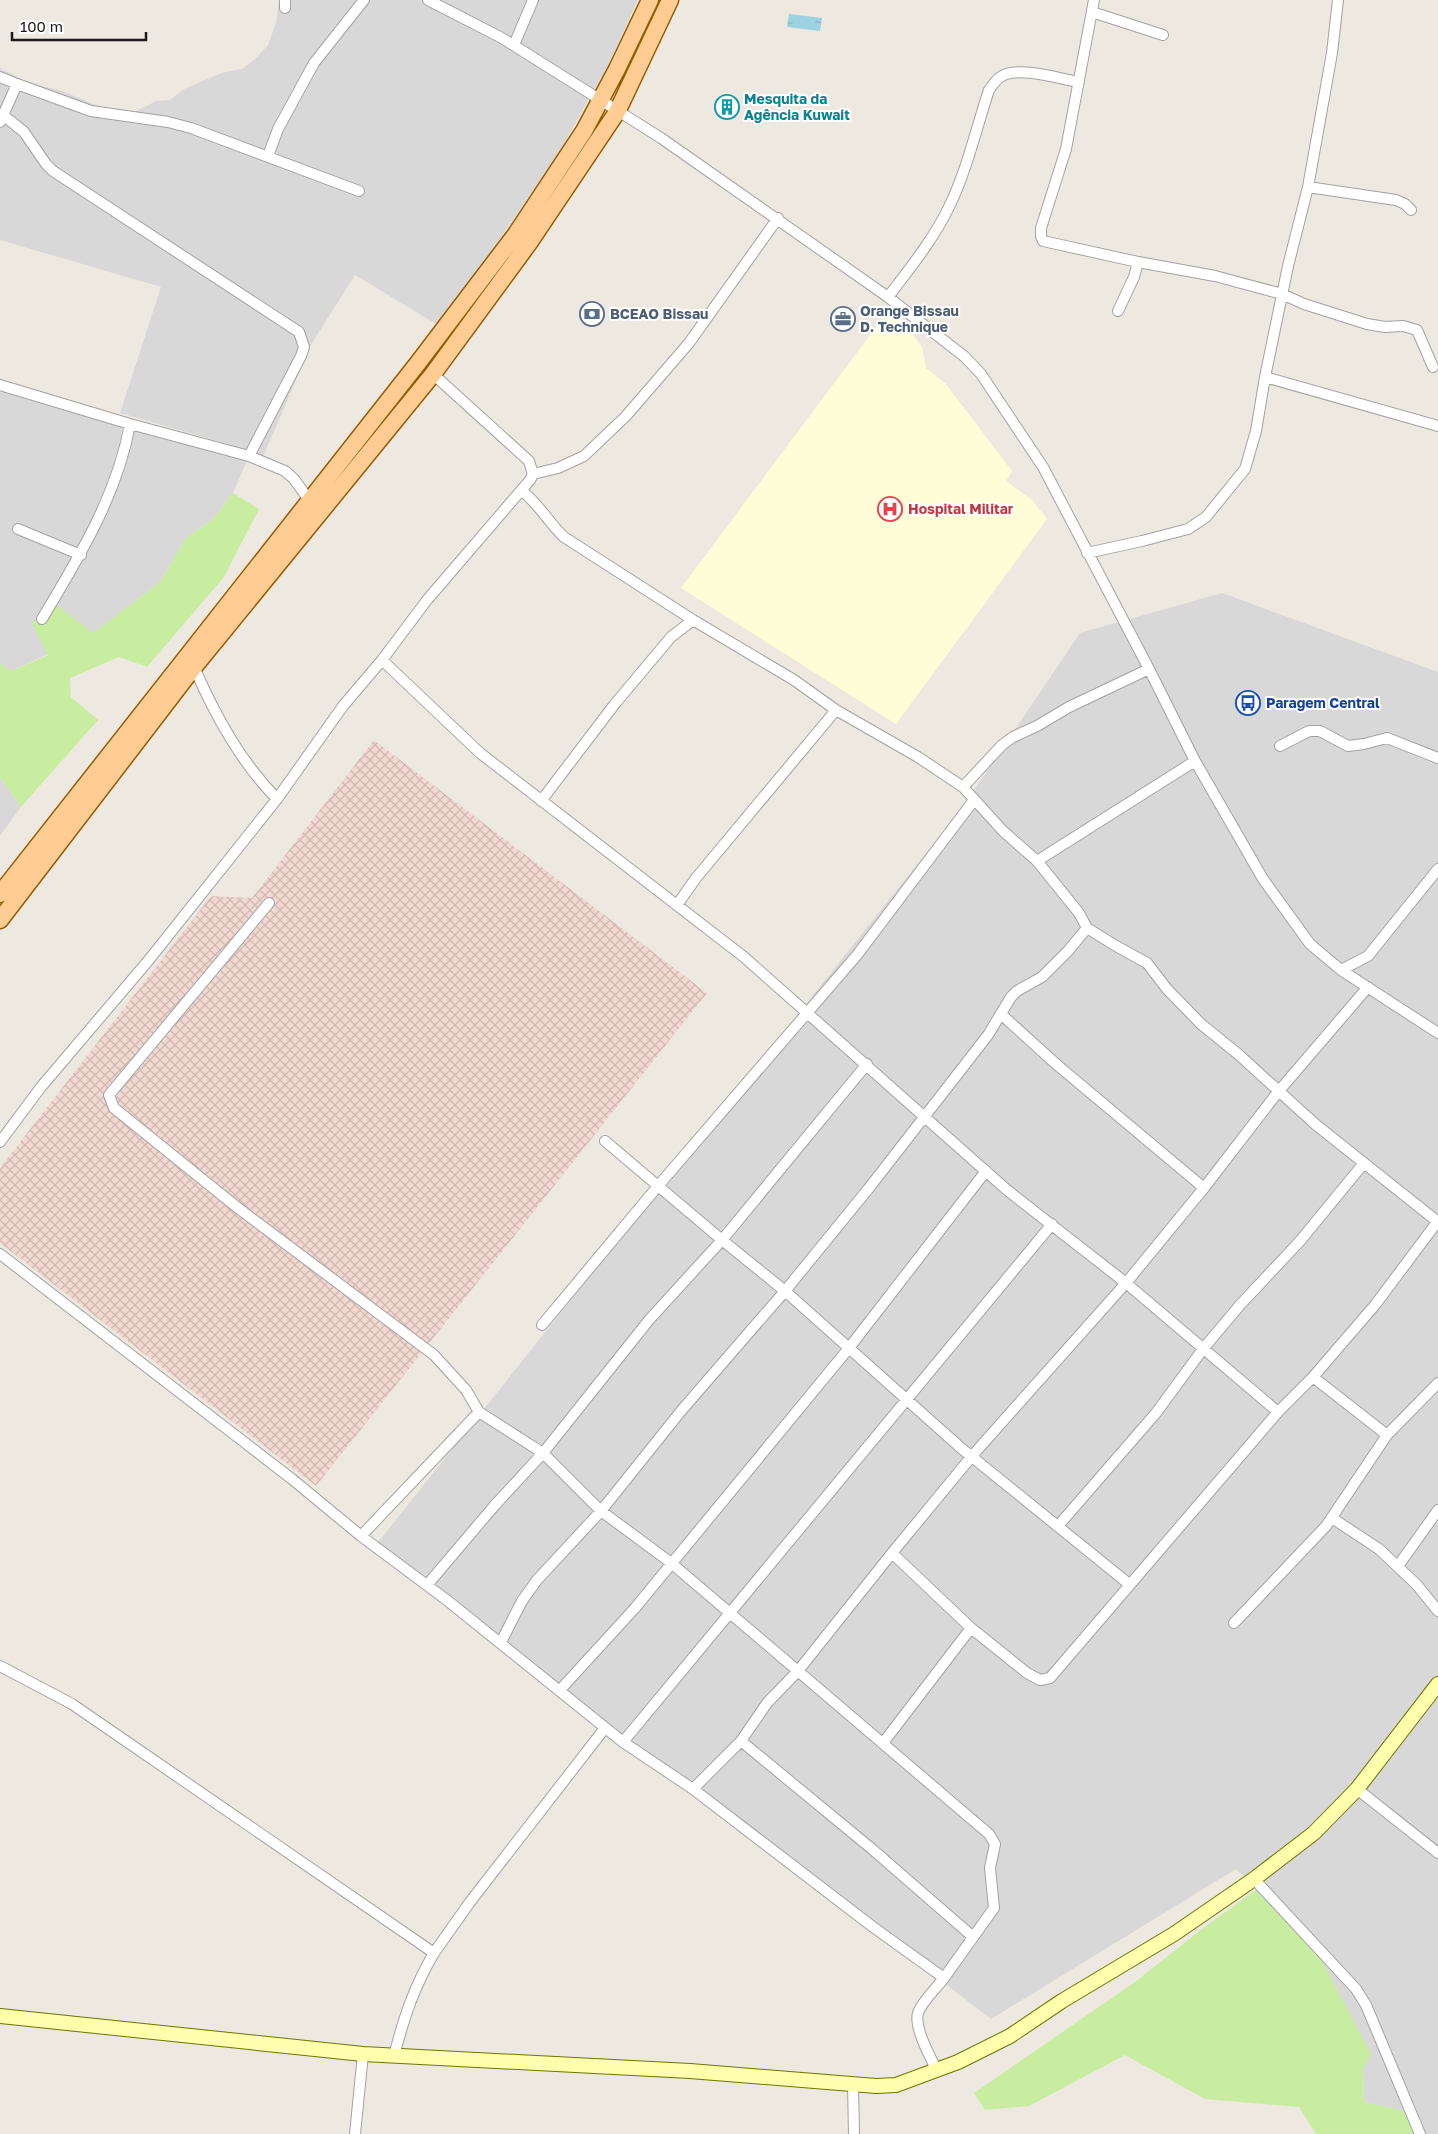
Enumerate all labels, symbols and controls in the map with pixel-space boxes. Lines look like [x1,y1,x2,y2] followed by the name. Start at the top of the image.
[12,10,146,42] scale bar
[20,17,63,35] text: 100 m
[744,90,850,123] place label: Mesquita da Agência Kuwait
[714,94,740,120] building icon: Mesquita da Agência Kuwait
[579,301,605,327] bank icon: BCEAO Bissau
[860,302,959,335] place label: Orange Bissau D. Technique
[610,305,708,322] place label: BCEAO Bissau
[830,306,856,332] office icon: Orange Bissau D. Technique
[877,496,903,522] hospital icon: Hospital Militar
[908,500,1014,517] place label: Hospital Militar
[1235,690,1261,716] bus stop icon: Paragem Central
[1266,694,1380,711] place label: Paragem Central

